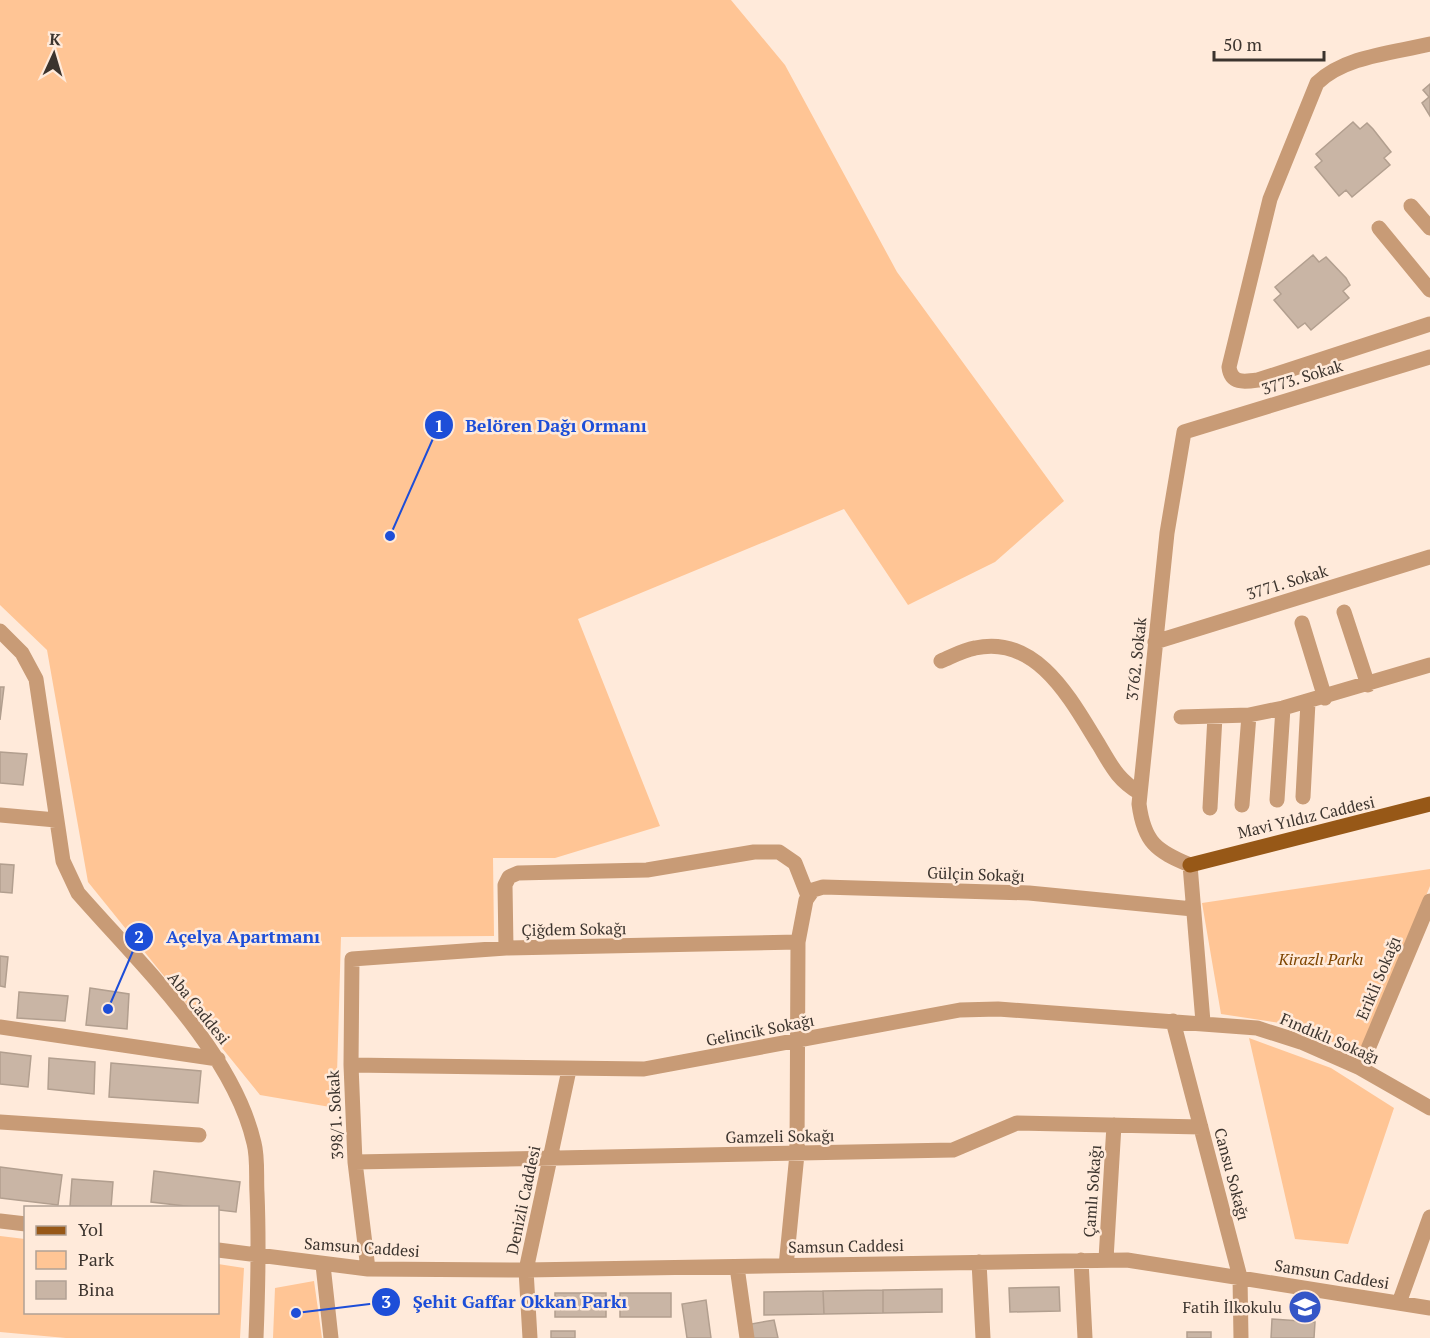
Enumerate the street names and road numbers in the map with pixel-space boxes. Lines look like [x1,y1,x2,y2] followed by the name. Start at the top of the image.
[1259,354,1346,400] street label: 3773. Sokak
[1244,559,1331,605] street label: 3771. Sokak
[1121,615,1151,702] street label: 3762. Sokak
[1235,790,1377,843] street label: Mavi Yıldız Caddesi
[927,861,1025,887] street label: Gülçin Sokağı
[521,917,627,941] street label: Çiğdem Sokağı
[1350,933,1406,1023] street label: Erikli Sokağı
[163,967,235,1049] street label: Aba Caddesi
[1277,1007,1383,1069] street label: Fındıklı Sokağı
[704,1009,816,1051] street label: Gelincik Sokağı
[322,1069,348,1160] street label: 398/1. Sokak
[725,1124,835,1148] street label: Gamzeli Sokağı
[1209,1125,1255,1223] street label: Cansu Sokağı
[501,1143,545,1257] street label: Denizli Caddesi
[1078,1144,1106,1238] street label: Çamlı Sokağı
[303,1232,421,1262] street label: Samsun Caddesi
[788,1234,904,1258] street label: Samsun Caddesi
[1273,1254,1391,1294] street label: Samsun Caddesi

